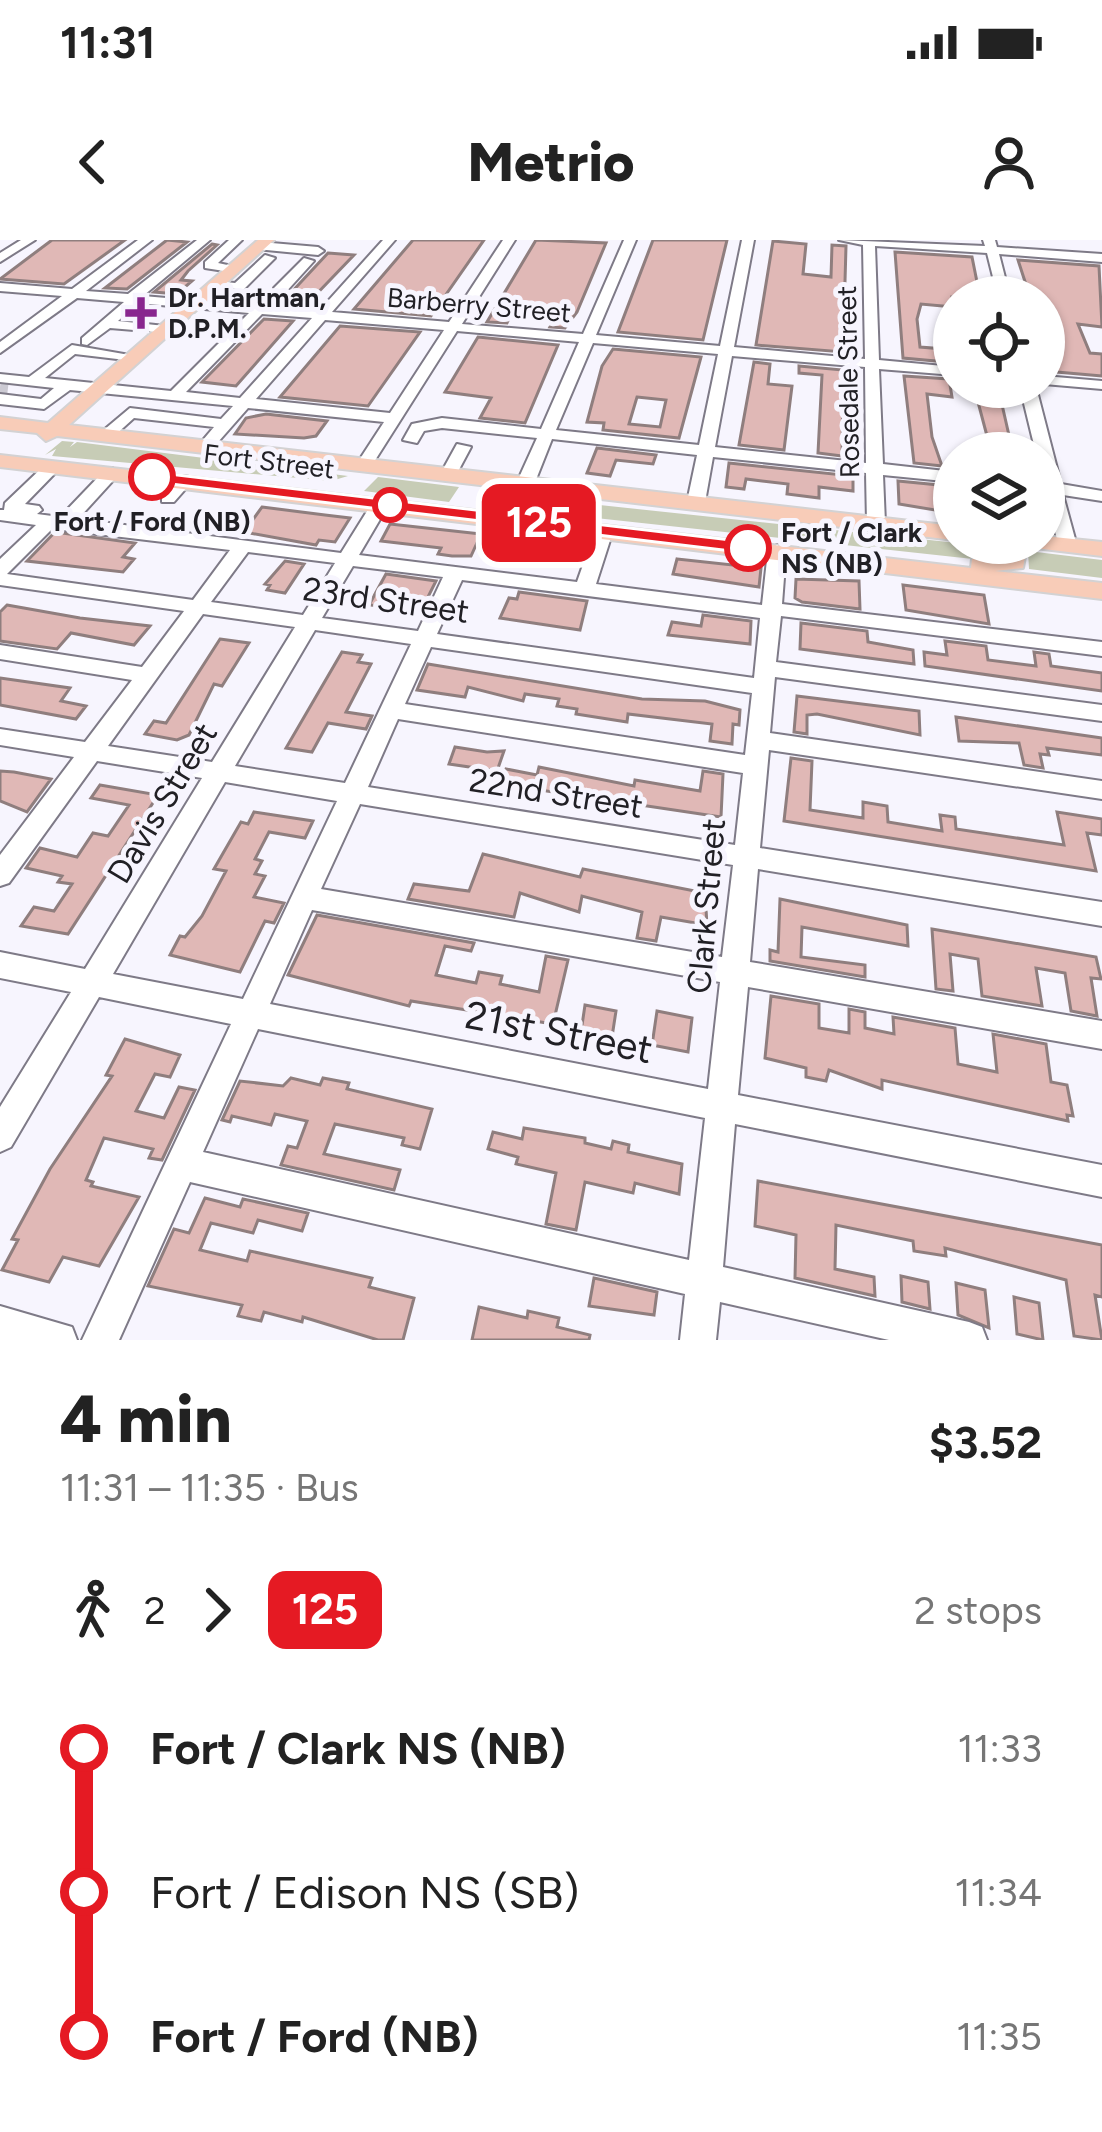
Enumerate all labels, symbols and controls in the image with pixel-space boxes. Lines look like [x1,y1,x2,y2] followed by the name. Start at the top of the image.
[60,15,156,69] text: 11:31
[60,129,126,195] icon: back
[976,129,1042,195] icon: person
[467,130,635,195] text: Metrio
[933,276,1065,564] map controls
[933,276,1065,408] button: locate
[168,281,326,345] place label: Dr. Hartman, D.P.M.
[386,281,572,329] street label: Barberry Street
[830,286,866,478] street label: Rosedale Street
[125,297,157,329] marker: Dr. Hartman, D.P.M.
[933,432,1065,564] button: layers
[202,437,336,485] street label: Fort Street
[130,455,174,499] marker: Fort / Ford (NB)
[470,484,608,562] line badge: 125
[374,489,406,521] unlabelled marker
[506,497,572,548] text: 125
[53,505,251,538] place label: Fort / Ford (NB)
[781,516,923,580] place label: Fort / Clark NS (NB)
[726,526,770,570] marker: Fort / Clark NS (NB)
[300,569,472,631] street label: 23rd Street
[99,716,225,890] street label: Davis Street
[466,760,646,826] street label: 22nd Street
[679,817,733,995] street label: Clark Street
[461,991,657,1073] street label: 21st Street
[60,1379,232,1459] text: 4 min
[929,1415,1042,1469] text: $3.52
[60,1464,359,1511] text: 11:31 – 11:35 · Bus
[60,1577,126,1643] icon: walk
[184,1577,250,1643] icon: forward
[292,1584,358,1635] text: 125
[144,1587,166,1634] text: 2
[914,1587,1042,1634] text: 2 stops
[150,1721,566,1775] text: Fort / Clark NS (NB)
[957,1725,1042,1772] text: 11:33
[150,1865,579,1919] text: Fort / Edison NS (SB)
[954,1869,1042,1916] text: 11:34
[150,2009,479,2063] text: Fort / Ford (NB)
[956,2013,1042,2060] text: 11:35

